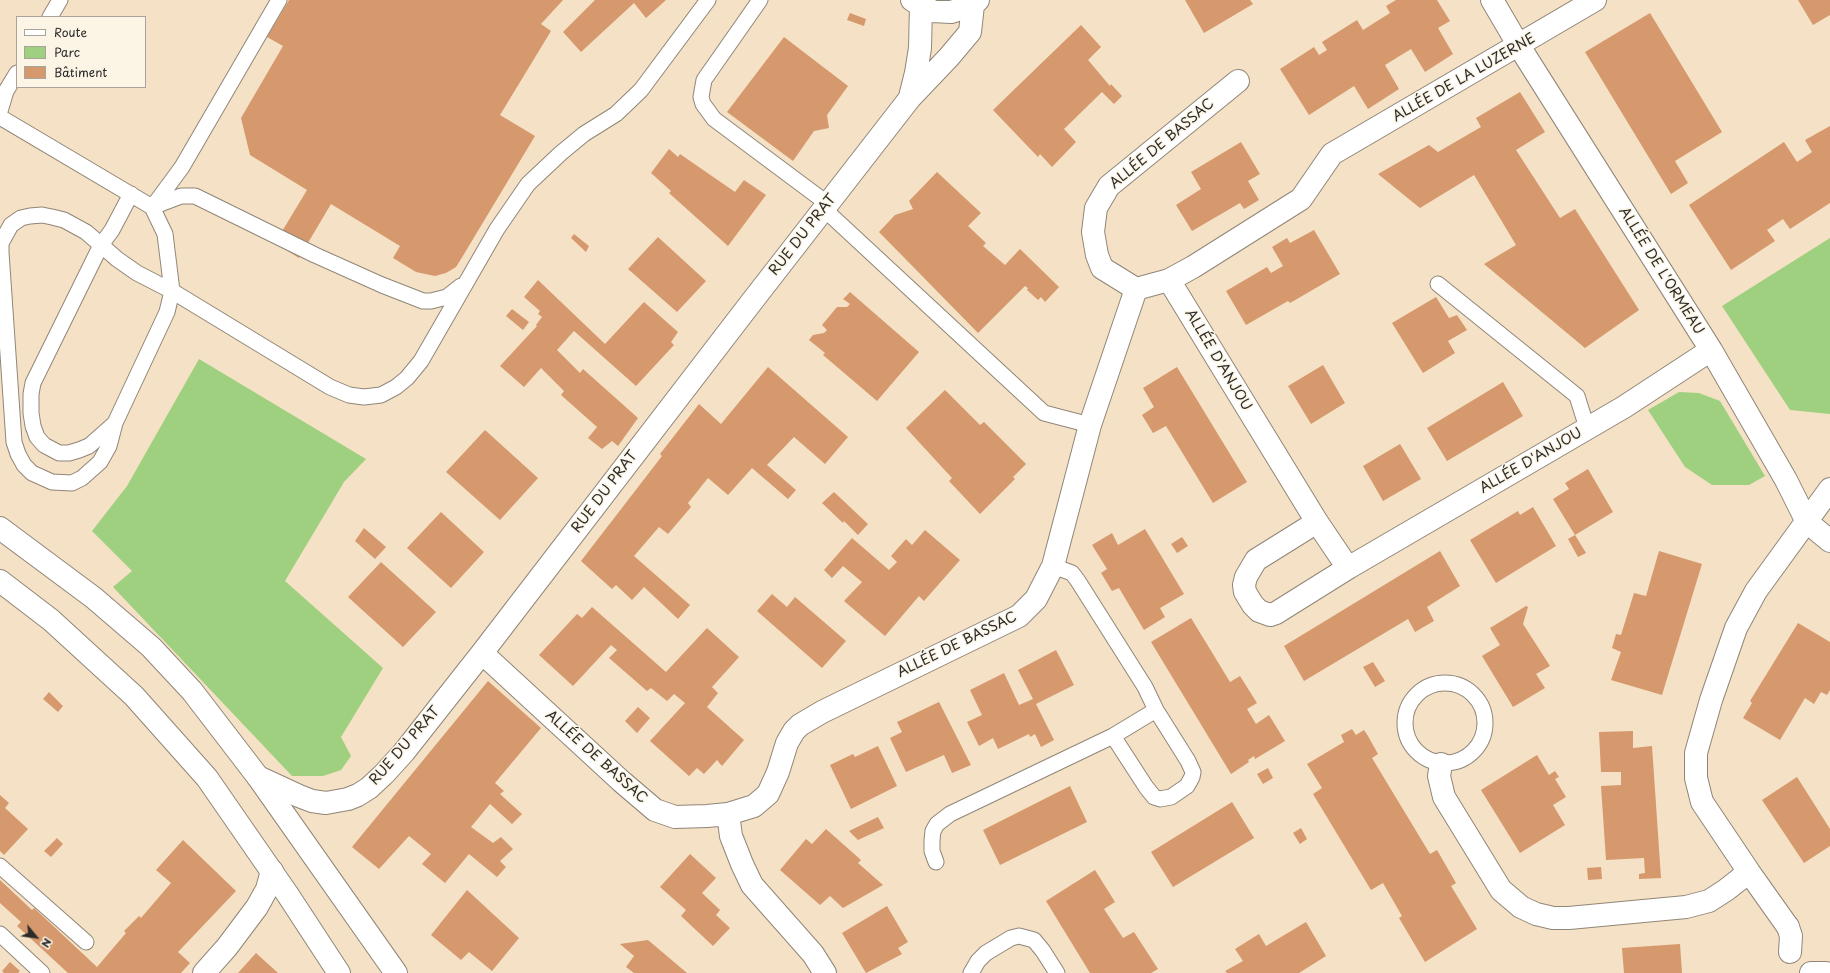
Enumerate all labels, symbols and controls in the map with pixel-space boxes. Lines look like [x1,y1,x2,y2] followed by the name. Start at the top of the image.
[16,16,146,88] legend
[54,23,87,41] text: Route
[1390,30,1538,126] street label: ALLÉE DE LA LUZERNE
[54,43,80,61] text: Parc
[54,63,107,81] text: Bâtiment
[1106,95,1218,193] street label: ALLÉE DE BASSAC
[766,191,840,279] street label: RUE DU PRAT
[1615,204,1707,338] street label: ALLÉE DE L'ORMEAU
[1181,306,1255,414] street label: ALLÉE D'ANJOU
[1477,425,1585,497] street label: ALLÉE D'ANJOU
[569,447,641,537] street label: RUE DU PRAT
[894,609,1020,681] street label: ALLÉE DE BASSAC
[366,703,444,789] street label: RUE DU PRAT
[542,707,650,807] street label: ALLÉE DE BASSAC
[16,917,56,957] north arrow
[37,935,56,951] text: N

